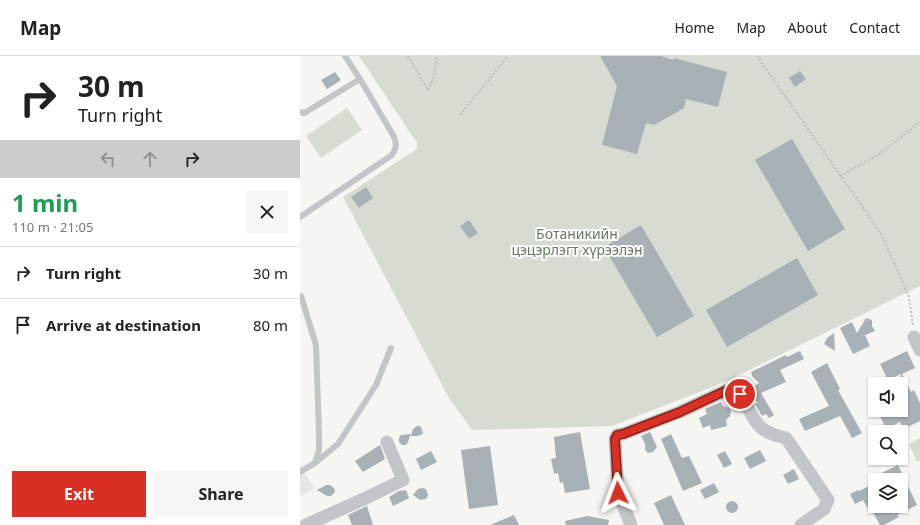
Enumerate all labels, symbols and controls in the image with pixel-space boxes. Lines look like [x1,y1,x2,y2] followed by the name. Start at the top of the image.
[20,15,61,41] text: Map
[675,18,714,37] text: Home
[736,18,766,37] text: Map
[788,18,827,37] text: About
[849,18,900,37] text: Contact
[78,67,145,105] text: 30 m
[12,72,64,124] icon: right
[78,103,162,127] text: Turn right
[97,148,119,170] icon: left
[139,148,161,170] icon: ahead
[181,148,203,170] icon: right
[12,186,78,219] text: 1 min
[246,191,288,233] button: close
[12,218,93,236] text: 110 m · 21:05
[511,224,643,259] park label: Ботаникийн цэцэрлэгт хүрээлэн
[12,262,34,284] icon: right
[46,263,121,283] text: Turn right
[253,263,288,283] text: 30 m
[12,314,34,336] icon: arrive
[46,315,201,335] text: Arrive at destination
[253,315,288,335] text: 80 m
[723,377,757,411] pin
[868,377,908,513] map controls
[868,377,908,417] button: sound
[729,383,751,405] icon: arrive
[868,425,908,465] button: search
[12,471,146,517] button: Exit
[154,471,288,517] button: Share
[597,472,639,514] position arrow
[868,473,908,513] button: layers

